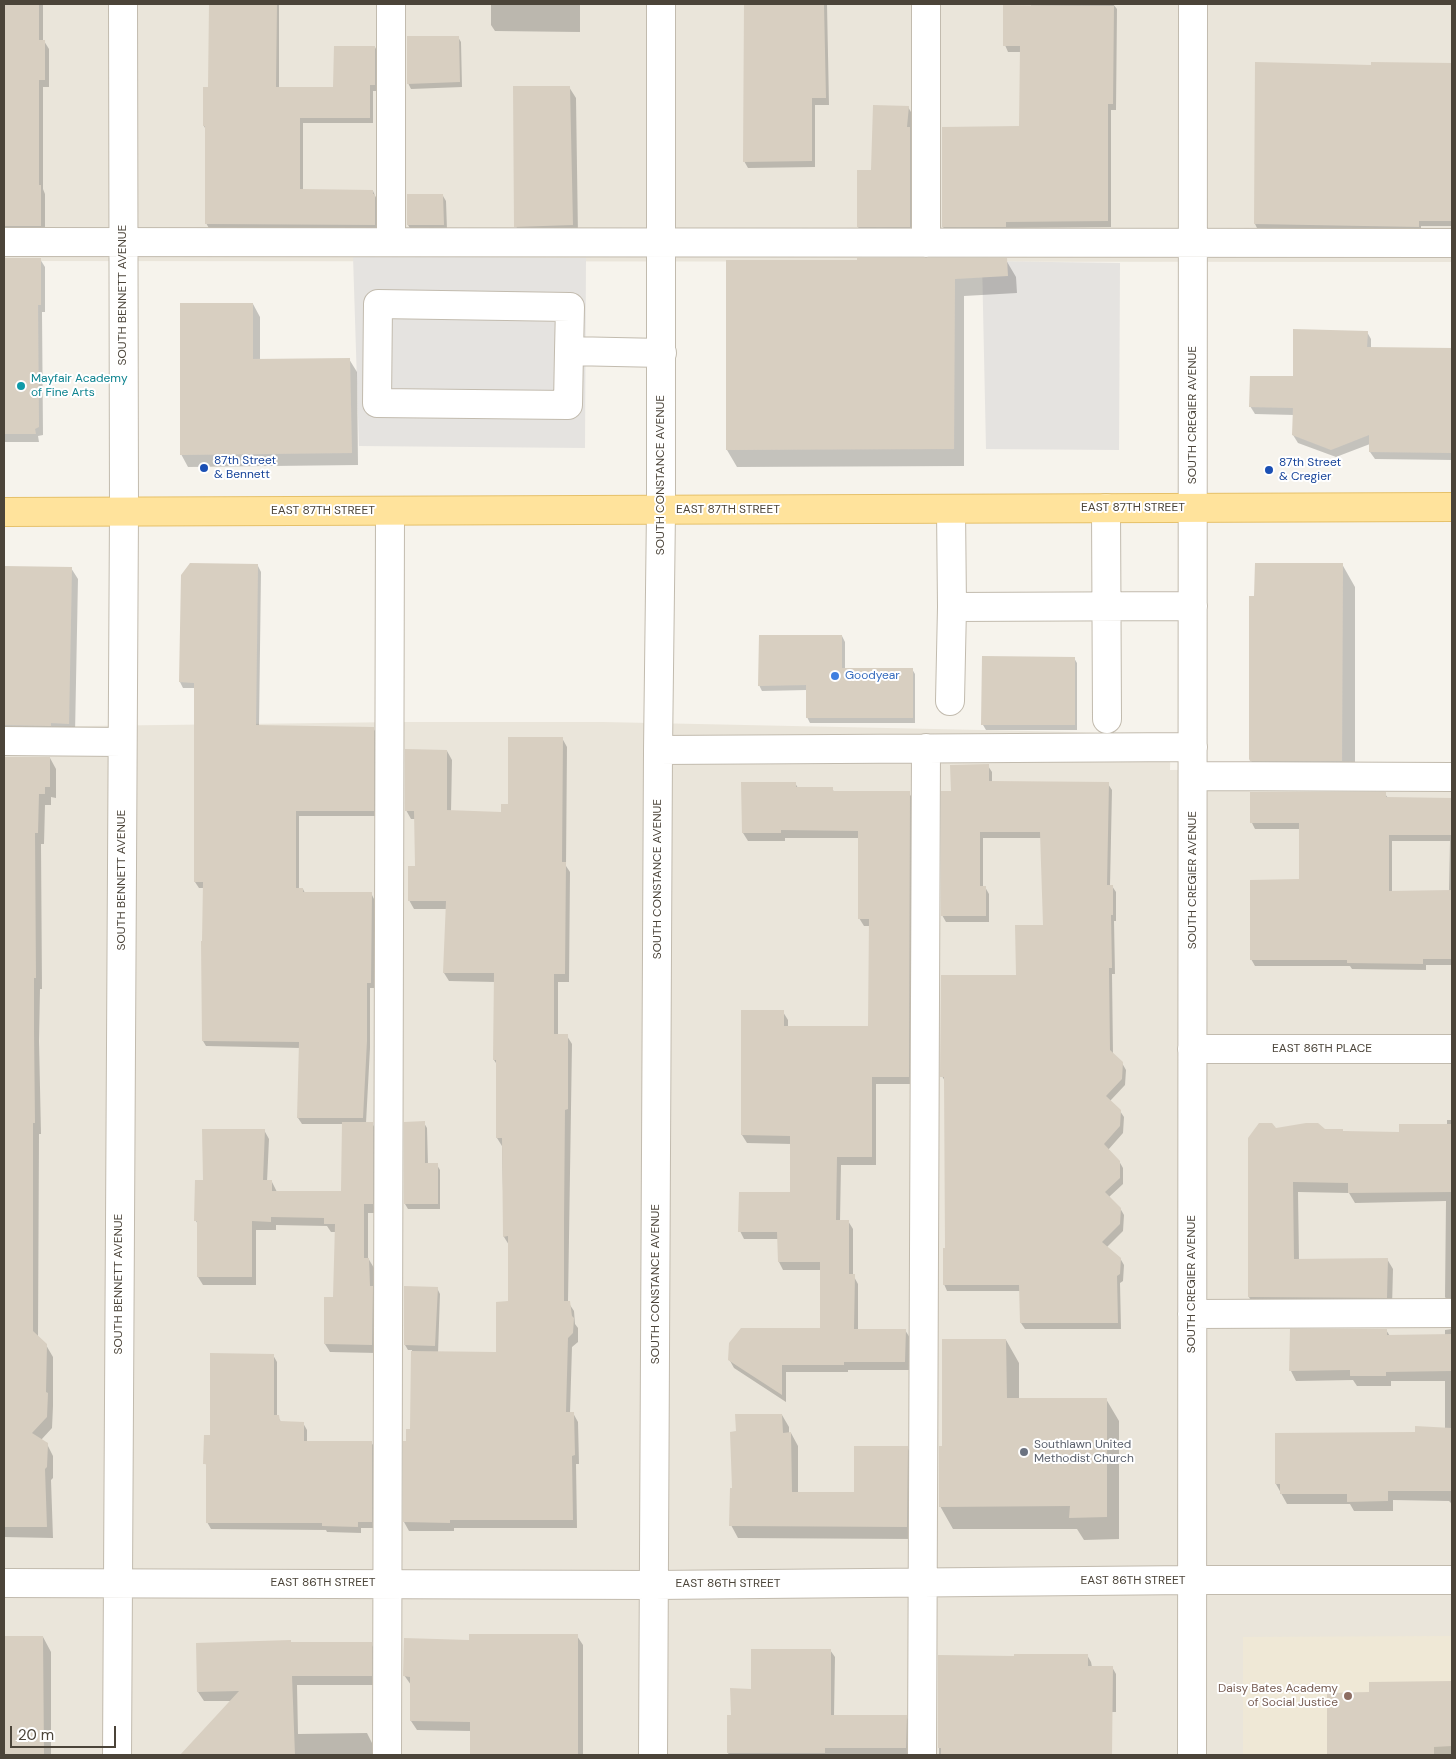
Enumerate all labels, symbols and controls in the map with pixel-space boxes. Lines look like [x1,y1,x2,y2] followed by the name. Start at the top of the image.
[116,225,130,365] street label: SOUTH BENNETT AVENUE
[1186,346,1200,484] street label: SOUTH CREGIER AVENUE
[31,372,128,400] place label: Mayfair Academy of Fine Arts
[15,380,27,392] marker: Mayfair Academy of Fine Arts
[654,395,668,555] street label: SOUTH CONSTANCE AVENUE
[214,454,276,482] place label: 87th Street & Bennett
[1279,456,1341,484] place label: 87th Street & Cregier
[198,462,210,474] marker: 87th Street & Bennett
[1263,464,1275,476] marker: 87th Street & Cregier
[1081,501,1185,515] street label: EAST 87TH STREET
[676,503,780,517] street label: EAST 87TH STREET
[271,504,375,518] street label: EAST 87TH STREET
[845,669,900,683] place label: Goodyear
[829,670,841,682] marker: Goodyear
[651,799,665,959] street label: SOUTH CONSTANCE AVENUE
[115,810,129,950] street label: SOUTH BENNETT AVENUE
[1186,811,1200,949] street label: SOUTH CREGIER AVENUE
[1272,1042,1372,1056] street label: EAST 86TH PLACE
[649,1204,663,1364] street label: SOUTH CONSTANCE AVENUE
[112,1214,126,1354] street label: SOUTH BENNETT AVENUE
[1185,1215,1199,1353] street label: SOUTH CREGIER AVENUE
[1034,1438,1134,1466] place label: Southlawn United Methodist Church
[1018,1446,1030,1458] marker: Southlawn United Methodist Church
[1081,1574,1185,1588] street label: EAST 86TH STREET
[271,1576,375,1590] street label: EAST 86TH STREET
[676,1577,780,1591] street label: EAST 86TH STREET
[1218,1682,1338,1710] place label: Daisy Bates Academy of Social Justice
[1342,1690,1354,1702] marker: Daisy Bates Academy of Social Justice
[12,1716,119,1748] scale bar
[18,1725,54,1745] text: 20 m

